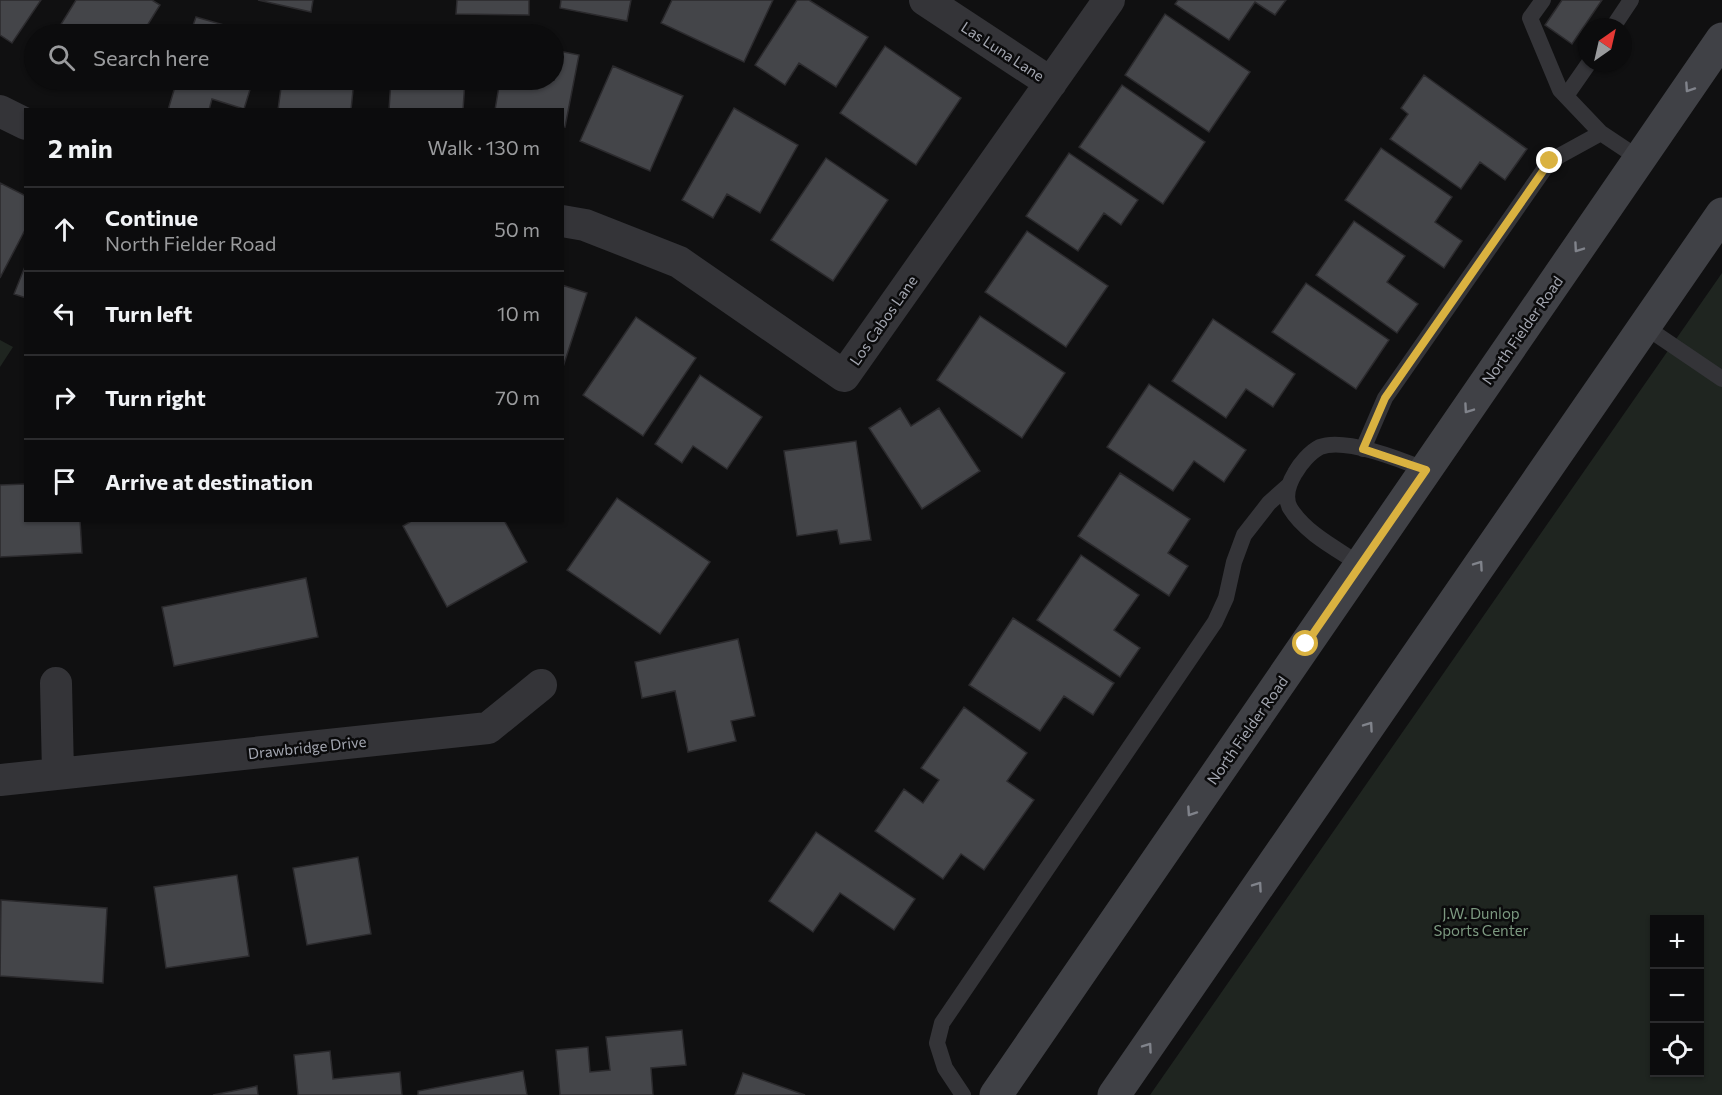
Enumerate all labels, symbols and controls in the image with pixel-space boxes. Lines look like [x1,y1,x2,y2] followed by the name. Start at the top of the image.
[958,17,1048,85] street label: Las Luna Lane
[1578,18,1632,72] north arrow
[24,24,564,90] search box
[45,41,78,74] icon: search
[93,44,209,71] text: Search here
[1685,81,1696,92] one-way arrow
[48,132,113,163] text: 2 min
[428,135,540,159] text: Walk · 130 m
[1536,147,1562,173] route end
[105,204,198,231] text: Continue
[48,213,81,246] icon: ahead
[494,217,540,241] text: 50 m
[105,231,276,255] text: North Fielder Road
[1575,242,1586,253] one-way arrow
[845,272,921,368] street label: Los Cabos Lane
[1478,272,1566,388] street label: North Fielder Road
[48,297,81,330] icon: left
[105,300,192,327] text: Turn left
[497,301,540,325] text: 10 m
[48,381,81,414] icon: right
[105,384,206,411] text: Turn right
[495,385,540,409] text: 70 m
[1464,402,1475,413] one-way arrow
[48,465,81,498] icon: arrive
[105,468,313,495] text: Arrive at destination
[1472,561,1483,572] one-way arrow
[1292,630,1318,656] route start
[1203,672,1291,788] street label: North Fielder Road
[1362,721,1373,732] one-way arrow
[247,732,367,762] street label: Drawbridge Drive
[1187,805,1198,816] one-way arrow
[1251,882,1262,893] one-way arrow
[1433,904,1529,939] park label: J.W. Dunlop Sports Center
[1650,915,1704,1077] map controls
[1650,915,1704,969] button: +
[1650,969,1704,1023] button: −
[1650,1023,1704,1077] button: locate
[1141,1042,1152,1053] one-way arrow

